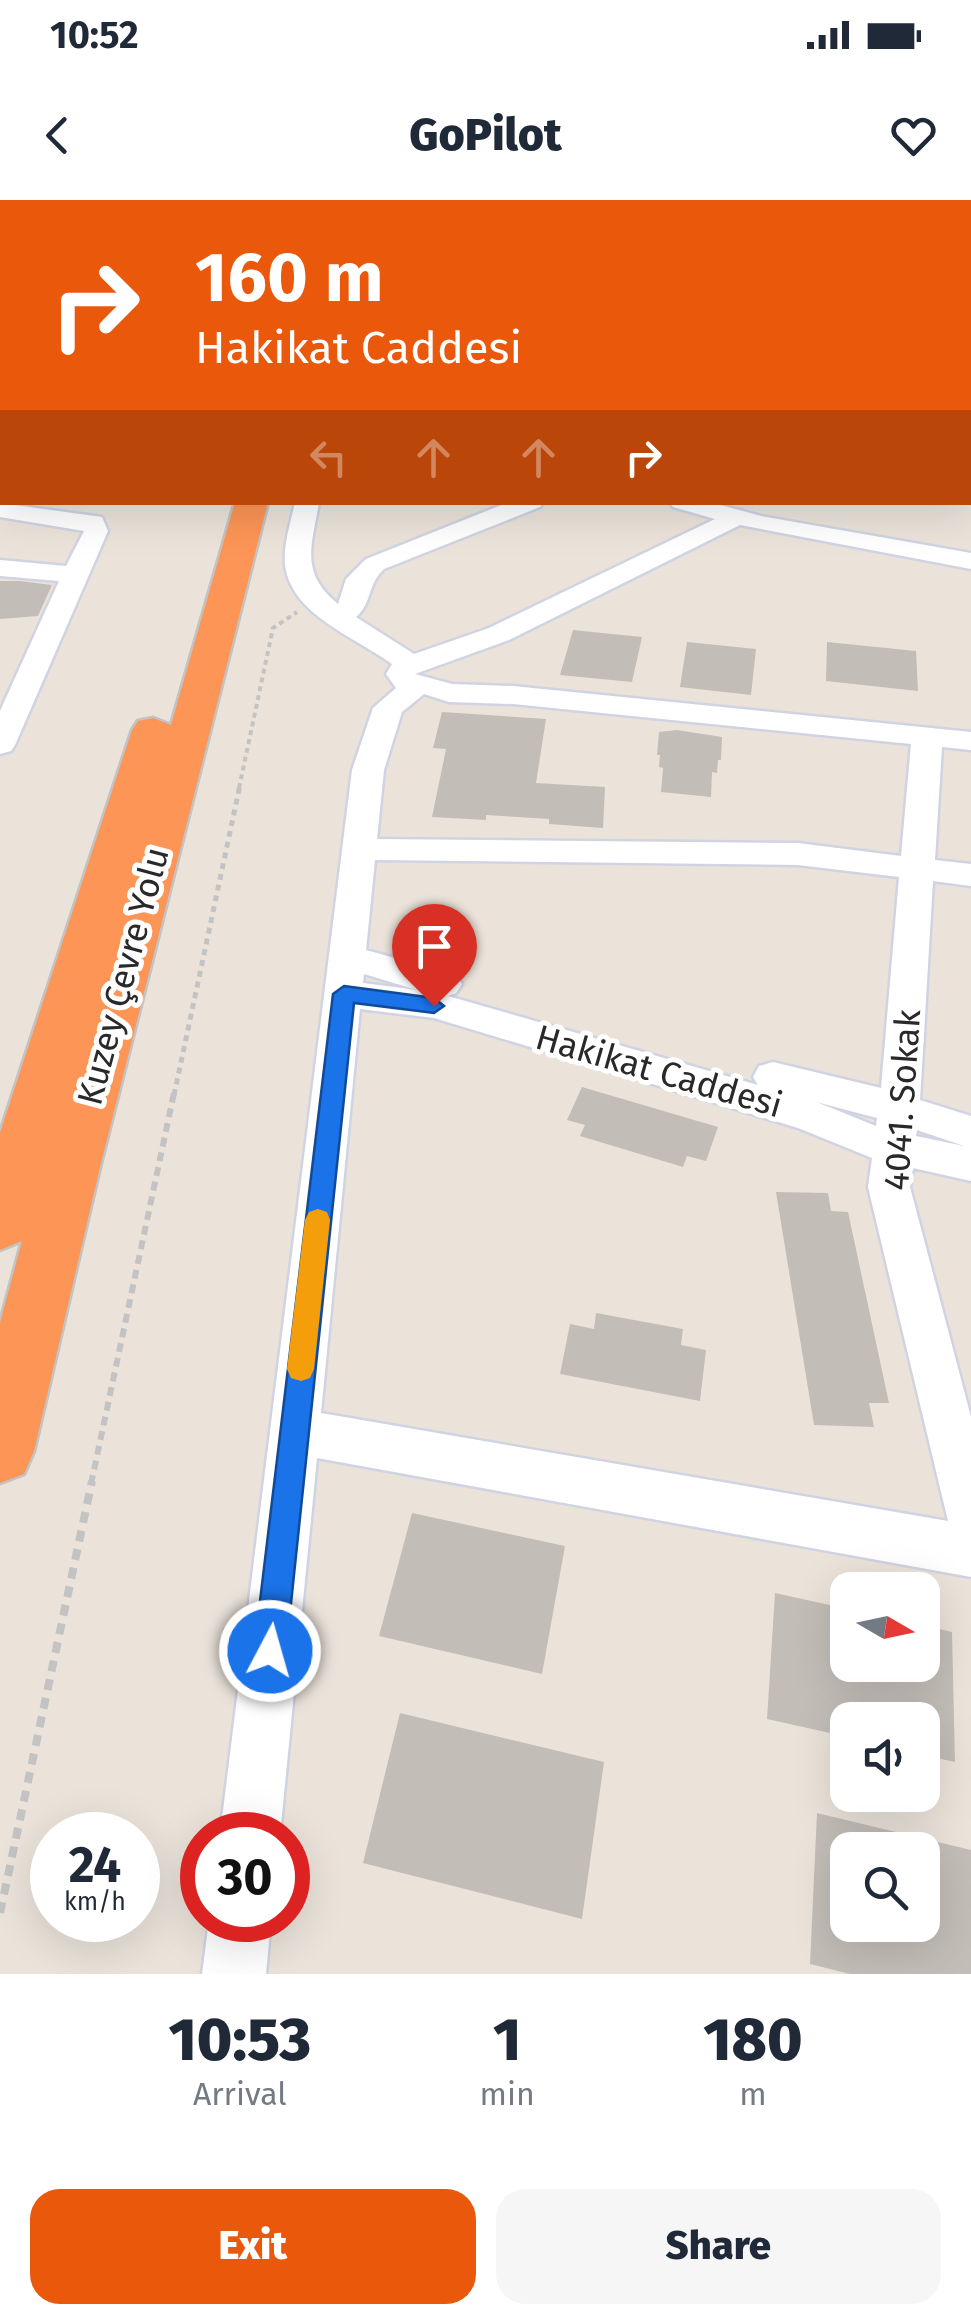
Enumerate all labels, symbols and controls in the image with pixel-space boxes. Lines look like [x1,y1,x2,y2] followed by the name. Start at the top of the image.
[50,12,139,58] text: 10:52
[30,108,85,163] icon: back
[409,108,562,162] text: GoPilot
[886,108,941,163] icon: heart
[195,236,384,320] text: 160 m
[30,240,160,370] icon: right
[195,321,522,375] text: Hakikat Caddesi
[301,430,356,485] icon: left
[406,430,461,485] icon: ahead
[511,430,566,485] icon: ahead
[616,430,671,485] icon: right
[68,842,179,1110] street label: Kuzey Çevre Yolu
[392,904,477,1007] pin
[407,919,462,974] icon: arrive
[875,1008,929,1192] street label: 4041. Sokak
[531,1016,787,1126] street label: Hakikat Caddesi
[830,1572,940,1682] north arrow
[830,1572,940,1942] map controls
[218,1599,322,1703] position arrow
[830,1702,940,1812] button: sound
[180,1812,310,1942] speed limit sign: 30
[830,1832,940,1942] button: search
[69,1835,121,1895] text: 24
[64,1887,126,1917] text: km/h
[168,2004,311,2076] text: 10:53
[493,2004,521,2076] text: 1
[703,2004,803,2076] text: 180
[193,2075,287,2113] text: Arrival
[480,2075,535,2113] text: min
[739,2075,767,2113] text: m
[30,2189,476,2304] button: Exit
[496,2189,941,2304] button: Share

